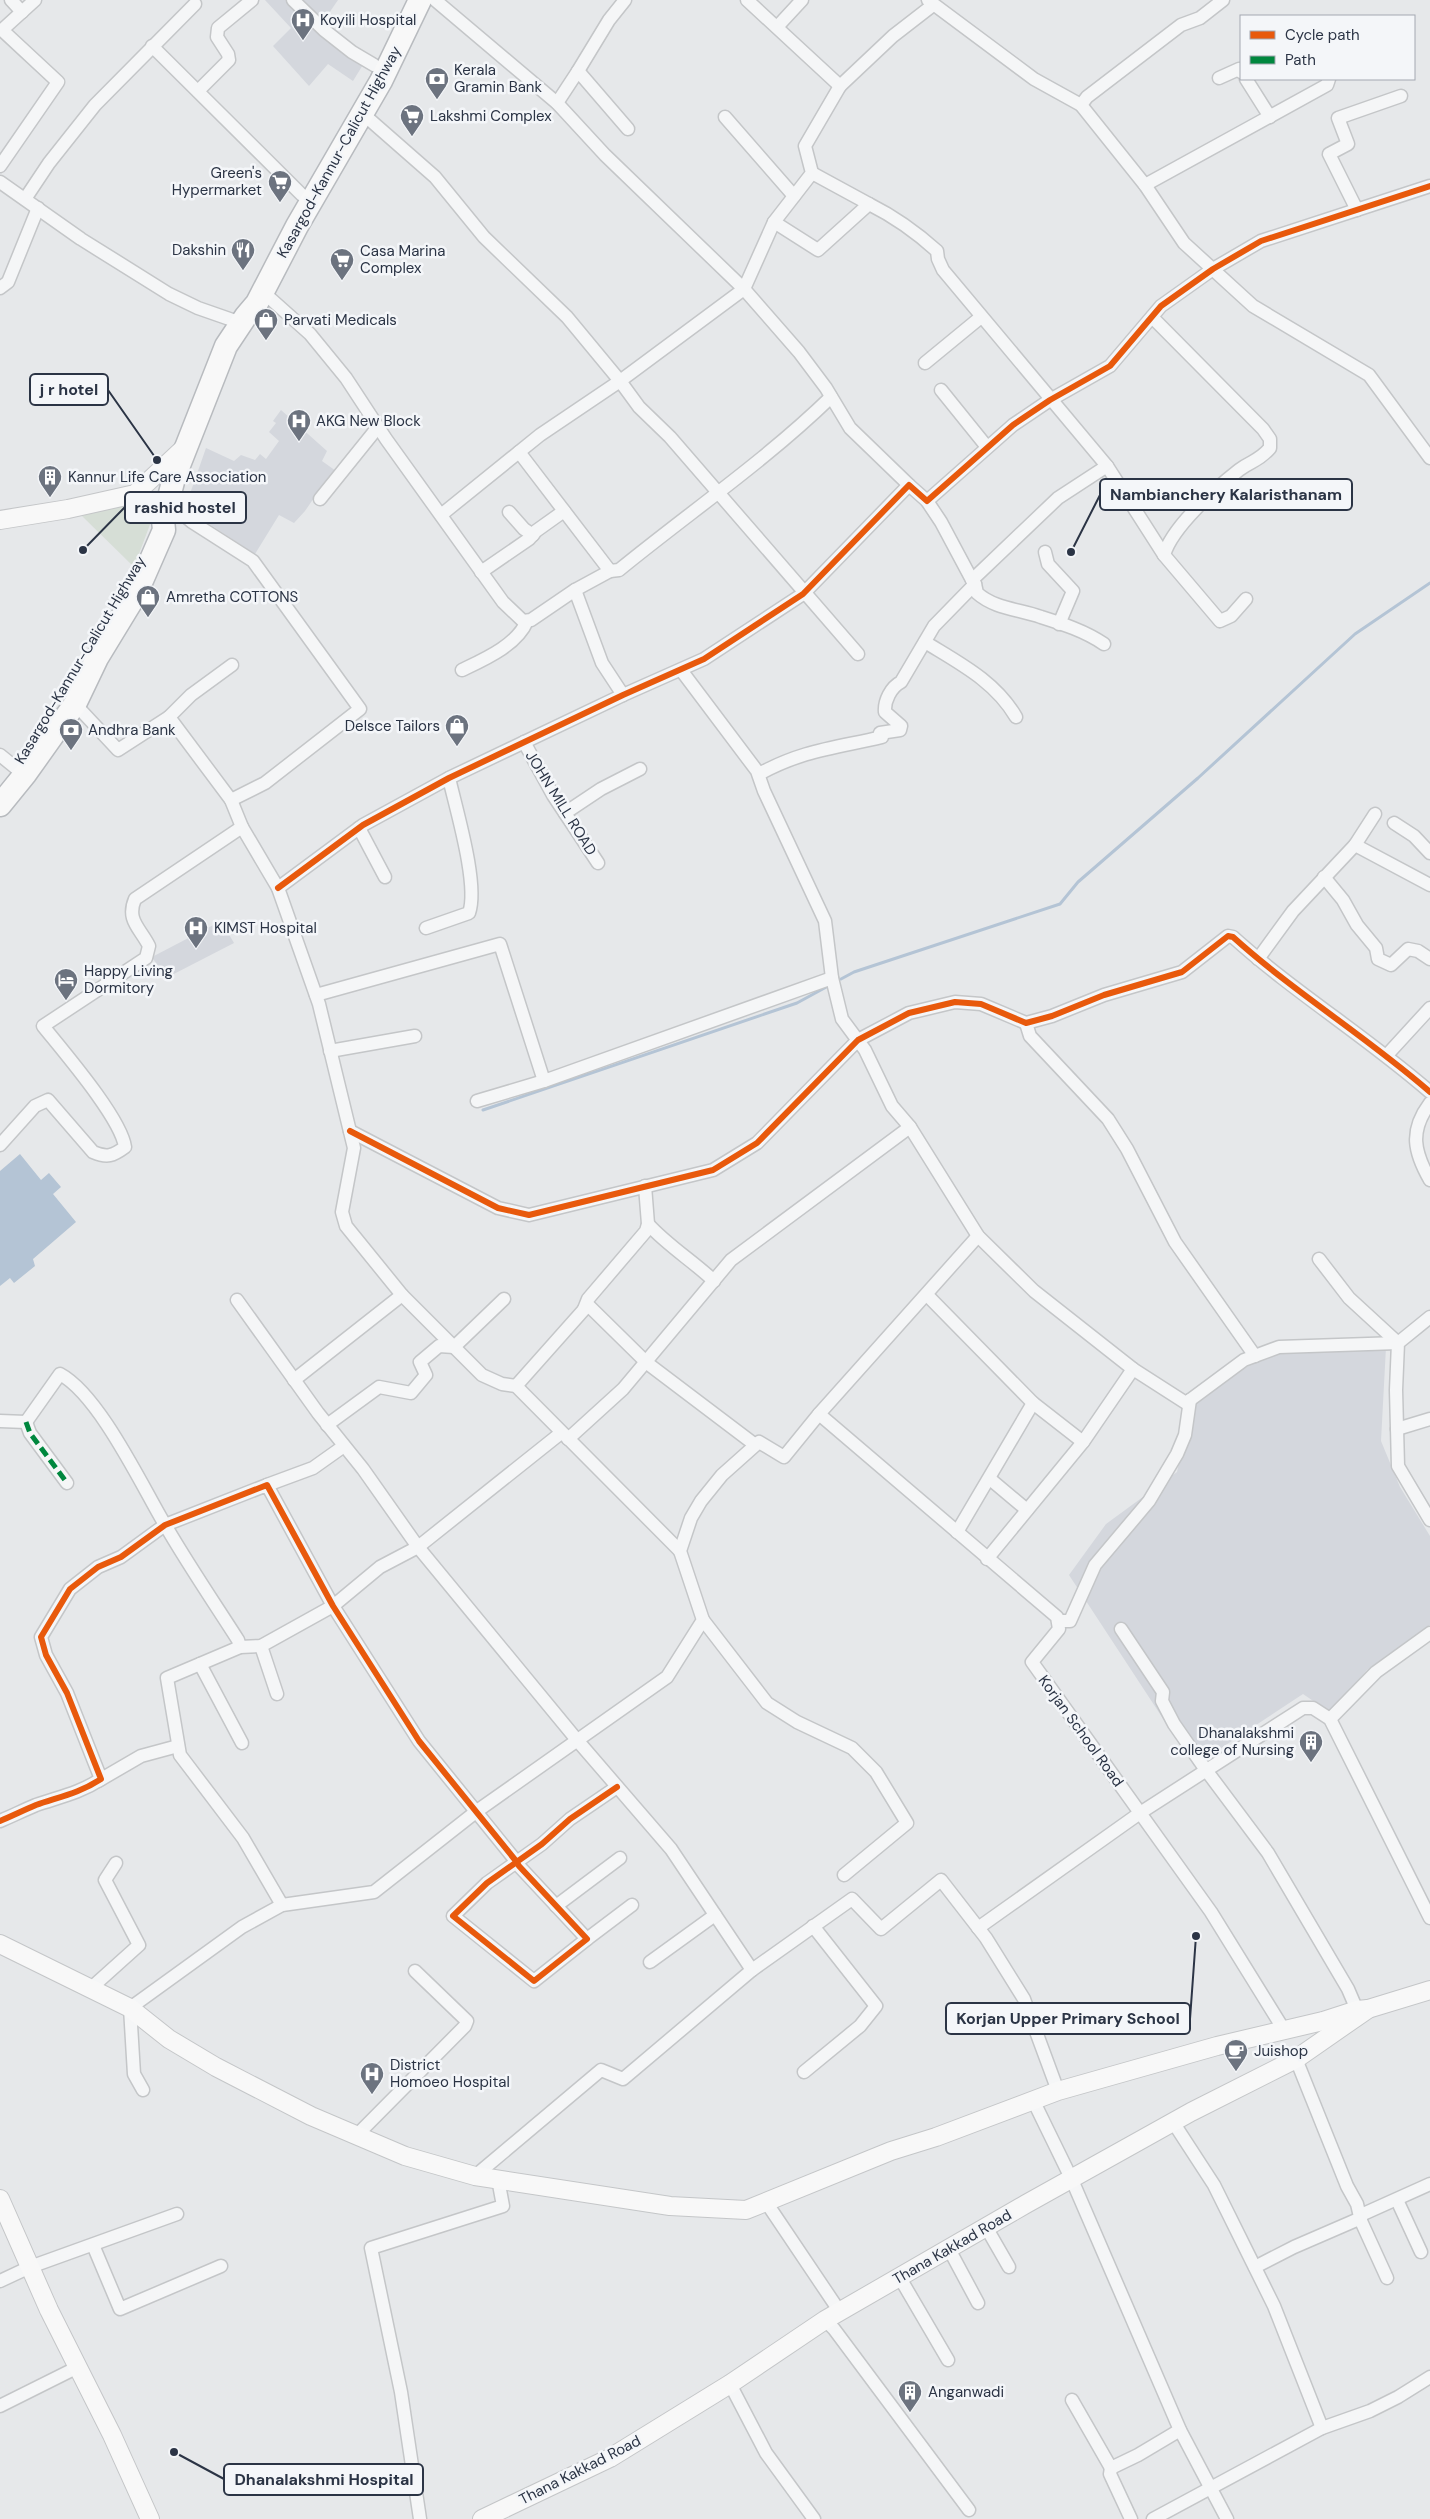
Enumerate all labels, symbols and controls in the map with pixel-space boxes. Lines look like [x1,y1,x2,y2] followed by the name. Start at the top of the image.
[290,7,316,41] hospital icon: Koyili Hospital
[320,10,416,30] place label: Koyili Hospital
[1240,15,1415,80] legend
[1285,25,1360,45] text: Cycle path
[272,42,406,262] street label: Kasargod-Kannur-Calicut Highway
[1285,50,1316,70] text: Path
[454,60,542,97] place label: Kerala Gramin Bank
[424,66,450,100] bank icon: Kerala Gramin Bank
[399,103,425,137] supermarket icon: Lakshmi Complex
[430,106,552,126] place label: Lakshmi Complex
[172,163,262,200] place label: Green's Hypermarket
[267,169,293,203] supermarket icon: Green's Hypermarket
[230,237,256,271] restaurant icon: Dakshin
[172,240,226,260] place label: Dakshin
[360,241,445,278] place label: Casa Marina Complex
[329,247,355,281] supermarket icon: Casa Marina Complex
[253,307,279,341] shop icon: Parvati Medicals
[284,310,397,330] place label: Parvati Medicals
[30,374,108,405] callout: j r hotel
[39,379,98,400] text: j r hotel
[286,408,312,442] hospital icon: AKG New Block
[316,411,421,431] place label: AKG New Block
[37,464,63,498] building icon: Kannur Life Care Association
[68,467,266,487] place label: Kannur Life Care Association
[1100,479,1352,510] callout: Nambianchery Kalaristhanam
[1110,484,1342,505] text: Nambianchery Kalaristhanam
[125,492,246,523] callout: rashid hostel
[134,497,236,518] text: rashid hostel
[10,552,151,768] street label: Kasargod-Kannur-Calicut Highway
[135,584,161,618] shop icon: Amretha COTTONS
[166,587,299,607] place label: Amretha COTTONS
[444,713,470,747] shop icon: Delsce Tailors
[345,716,440,736] place label: Delsce Tailors
[58,717,84,751] bank icon: Andhra Bank
[88,720,176,740] place label: Andhra Bank
[521,747,601,859] street label: JOHN MILL ROAD
[183,915,209,949] hospital icon: KIMST Hospital
[214,918,317,938] place label: KIMST Hospital
[84,961,173,998] place label: Happy Living Dormitory
[53,967,79,1001] hotel icon: Happy Living Dormitory
[1034,1671,1128,1791] street label: Korjan School Road
[1170,1723,1294,1760] place label: Dhanalakshmi college of Nursing
[1298,1729,1324,1763] building icon: Dhanalakshmi college of Nursing
[946,2003,1190,2034] callout: Korjan Upper Primary School
[956,2008,1180,2029] text: Korjan Upper Primary School
[1223,2038,1249,2072] cafe icon: Juishop
[1254,2041,1308,2061] place label: Juishop
[390,2055,510,2092] place label: District Homoeo Hospital
[359,2061,385,2095] hospital icon: District Homoeo Hospital
[889,2205,1015,2289] street label: Thana Kakkad Road
[897,2379,923,2413] building icon: Anganwadi
[928,2382,1004,2402] place label: Anganwadi
[516,2431,644,2509] street label: Thana Kakkad Road
[224,2464,423,2495] callout: Dhanalakshmi Hospital
[234,2469,414,2490] text: Dhanalakshmi Hospital

